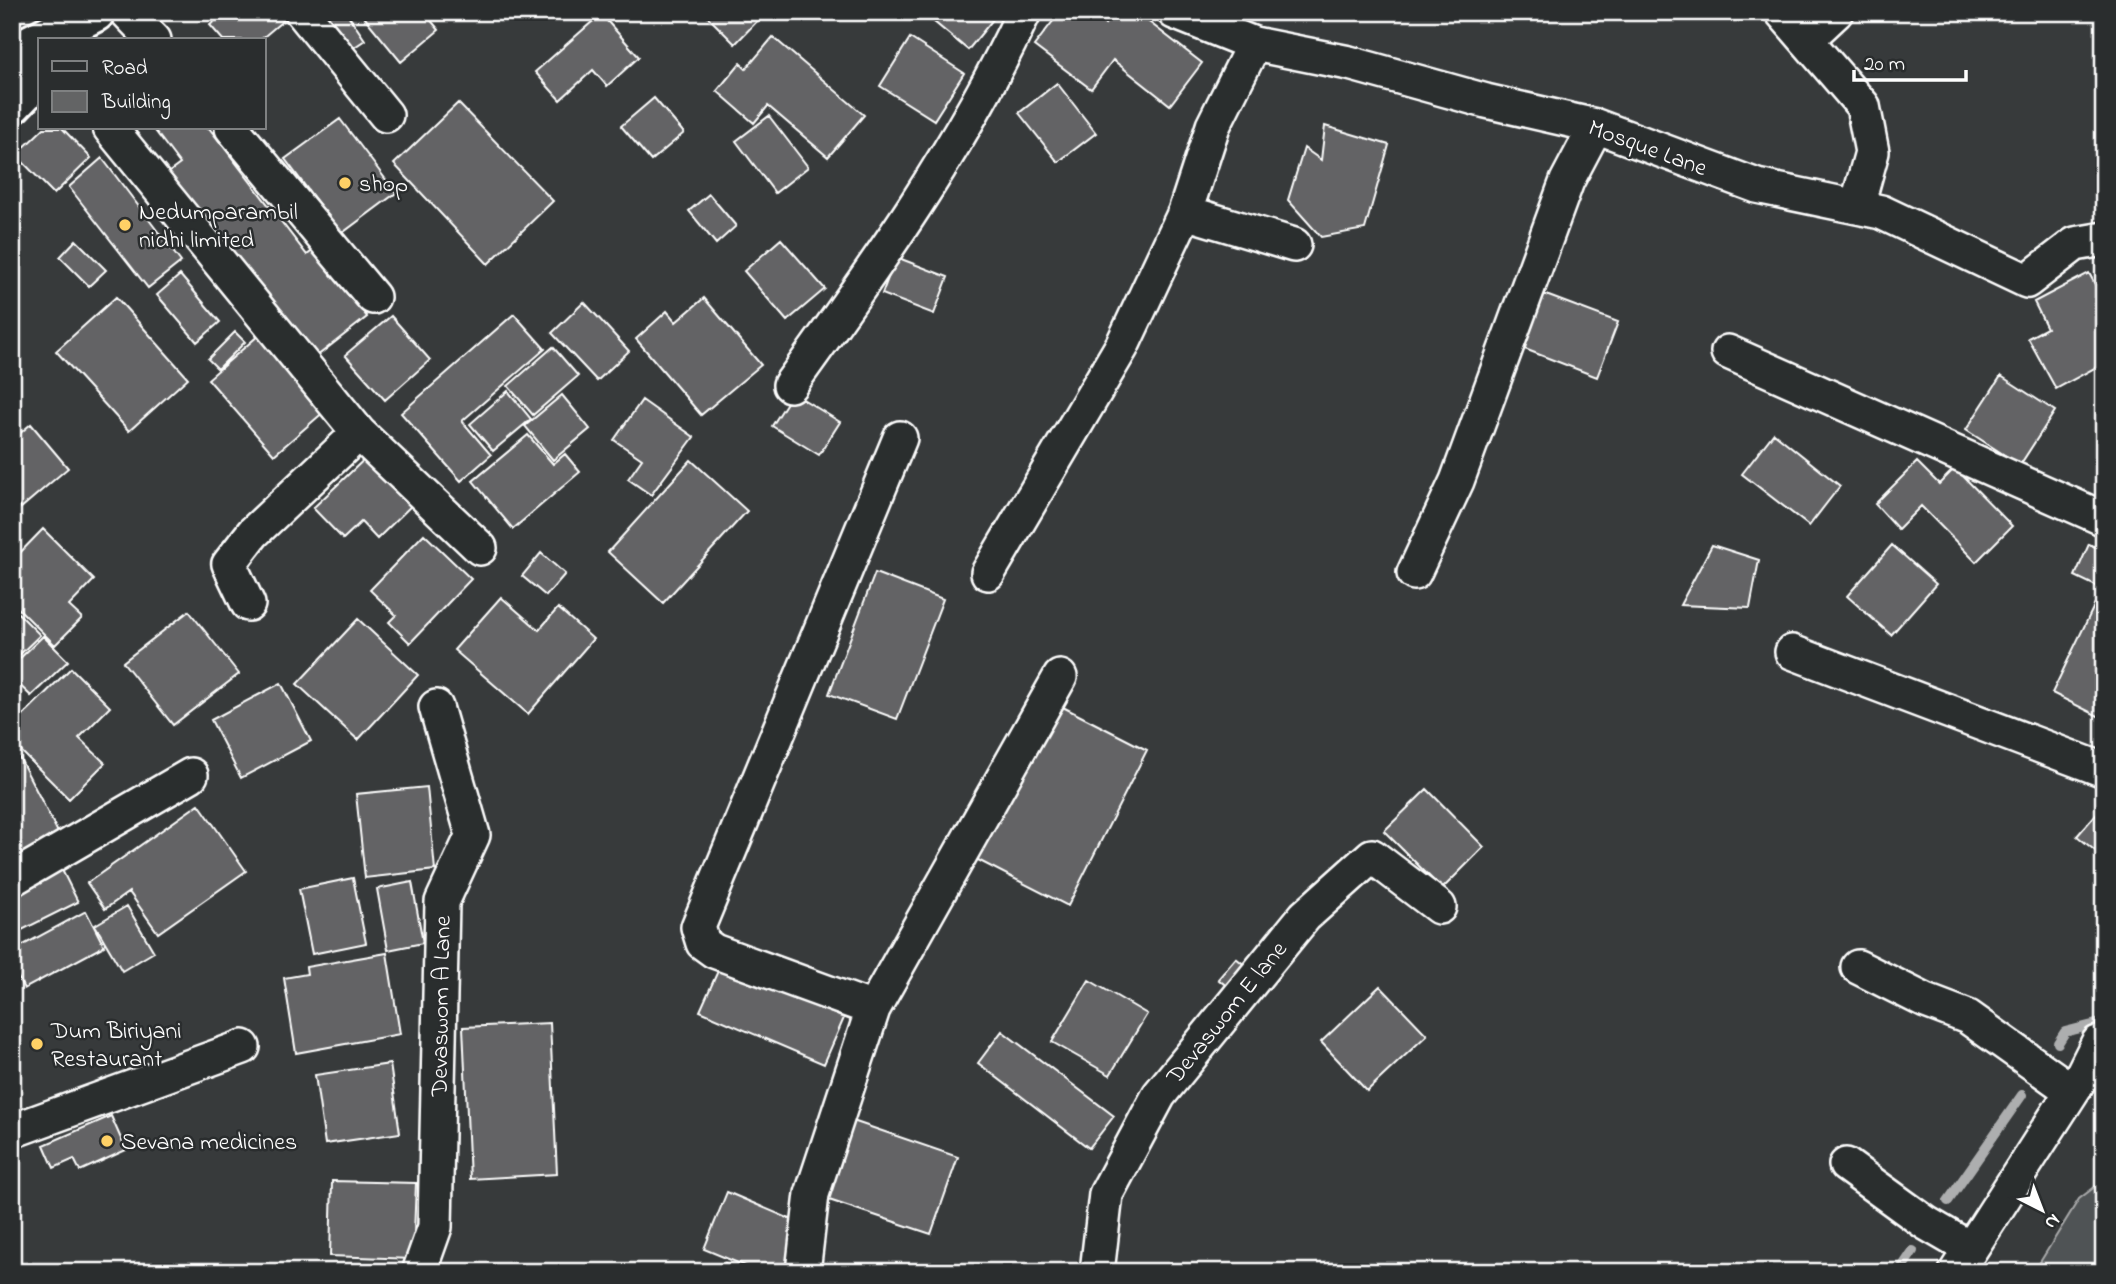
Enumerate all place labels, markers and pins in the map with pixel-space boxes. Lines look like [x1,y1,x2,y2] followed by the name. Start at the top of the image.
[359,168,408,203] place label: shop
[337,175,353,191] marker: shop
[139,196,298,259] place label: Nedumparambil nidhi limited
[117,217,133,233] marker: Nedumparambil nidhi limited
[50,1015,182,1078] place label: Dum Biriyani Restaurant
[29,1036,45,1052] marker: Dum Biriyani Restaurant
[121,1126,297,1161] place label: Sevana medicines
[99,1133,115,1149] marker: Sevana medicines

